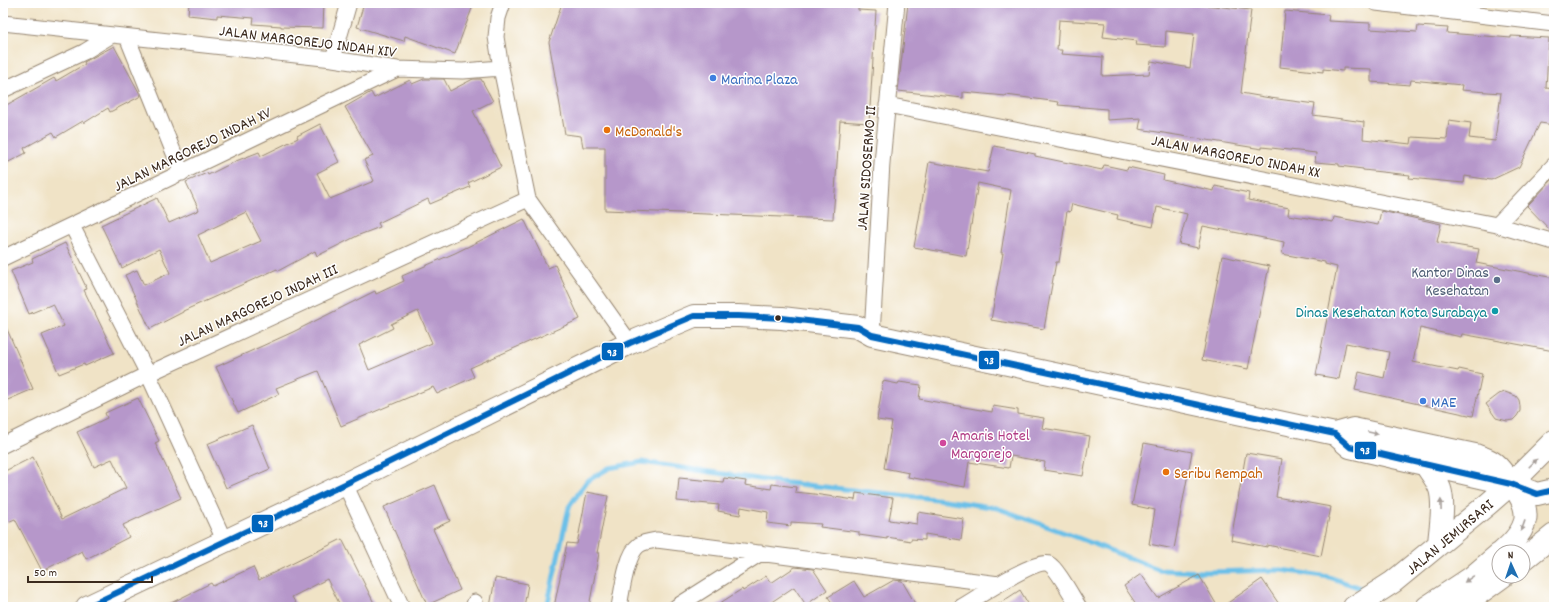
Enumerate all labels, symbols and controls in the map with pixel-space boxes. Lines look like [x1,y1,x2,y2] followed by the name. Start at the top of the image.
[218,20,398,65] street label: JALAN MARGOREJO INDAH XIV
[721,69,798,92] place label: Marina Plaza
[708,73,718,83] marker: Marina Plaza
[110,102,276,199] street label: JALAN MARGOREJO INDAH XV
[852,105,883,231] street label: JALAN SIDOSERMO II
[615,121,683,144] place label: McDonald's
[602,125,612,135] marker: McDonald's
[1149,130,1322,185] street label: JALAN MARGOREJO INDAH XX
[174,259,342,354] street label: JALAN MARGOREJO INDAH III
[1411,262,1489,303] place label: Kantor Dinas Kesehatan
[1492,275,1502,285] marker: Kantor Dinas Kesehatan
[1296,302,1487,325] place label: Dinas Kesehatan Kota Surabaya
[1490,306,1500,316] marker: Dinas Kesehatan Kota Surabaya
[773,313,783,323] unlabelled marker
[601,342,624,361] line badge: 93
[607,346,617,362] text: 93
[978,350,1000,370] line badge: 93
[984,354,994,370] text: 93
[1431,392,1457,415] place label: MAE
[1418,396,1428,406] marker: MAE
[951,425,1030,466] place label: Amaris Hotel Margorejo
[1367,431,1379,437] one-way arrow
[938,438,948,448] marker: Amaris Hotel Margorejo
[1354,441,1377,460] line badge: 93
[1360,444,1370,460] text: 93
[1528,458,1538,468] one-way arrow
[1174,463,1262,486] place label: Seribu Rempah
[1161,467,1171,477] marker: Seribu Rempah
[1402,494,1499,581] street label: JALAN JEMURSARI
[1438,498,1444,511] one-way arrow
[251,514,274,533] line badge: 93
[258,517,268,533] text: 93
[1519,521,1525,533] one-way arrow
[1491,544,1531,584] north arrow
[1507,548,1514,564] text: N
[28,558,152,584] scale bar
[34,565,57,582] text: 50 m
[1464,575,1474,583] one-way arrow

